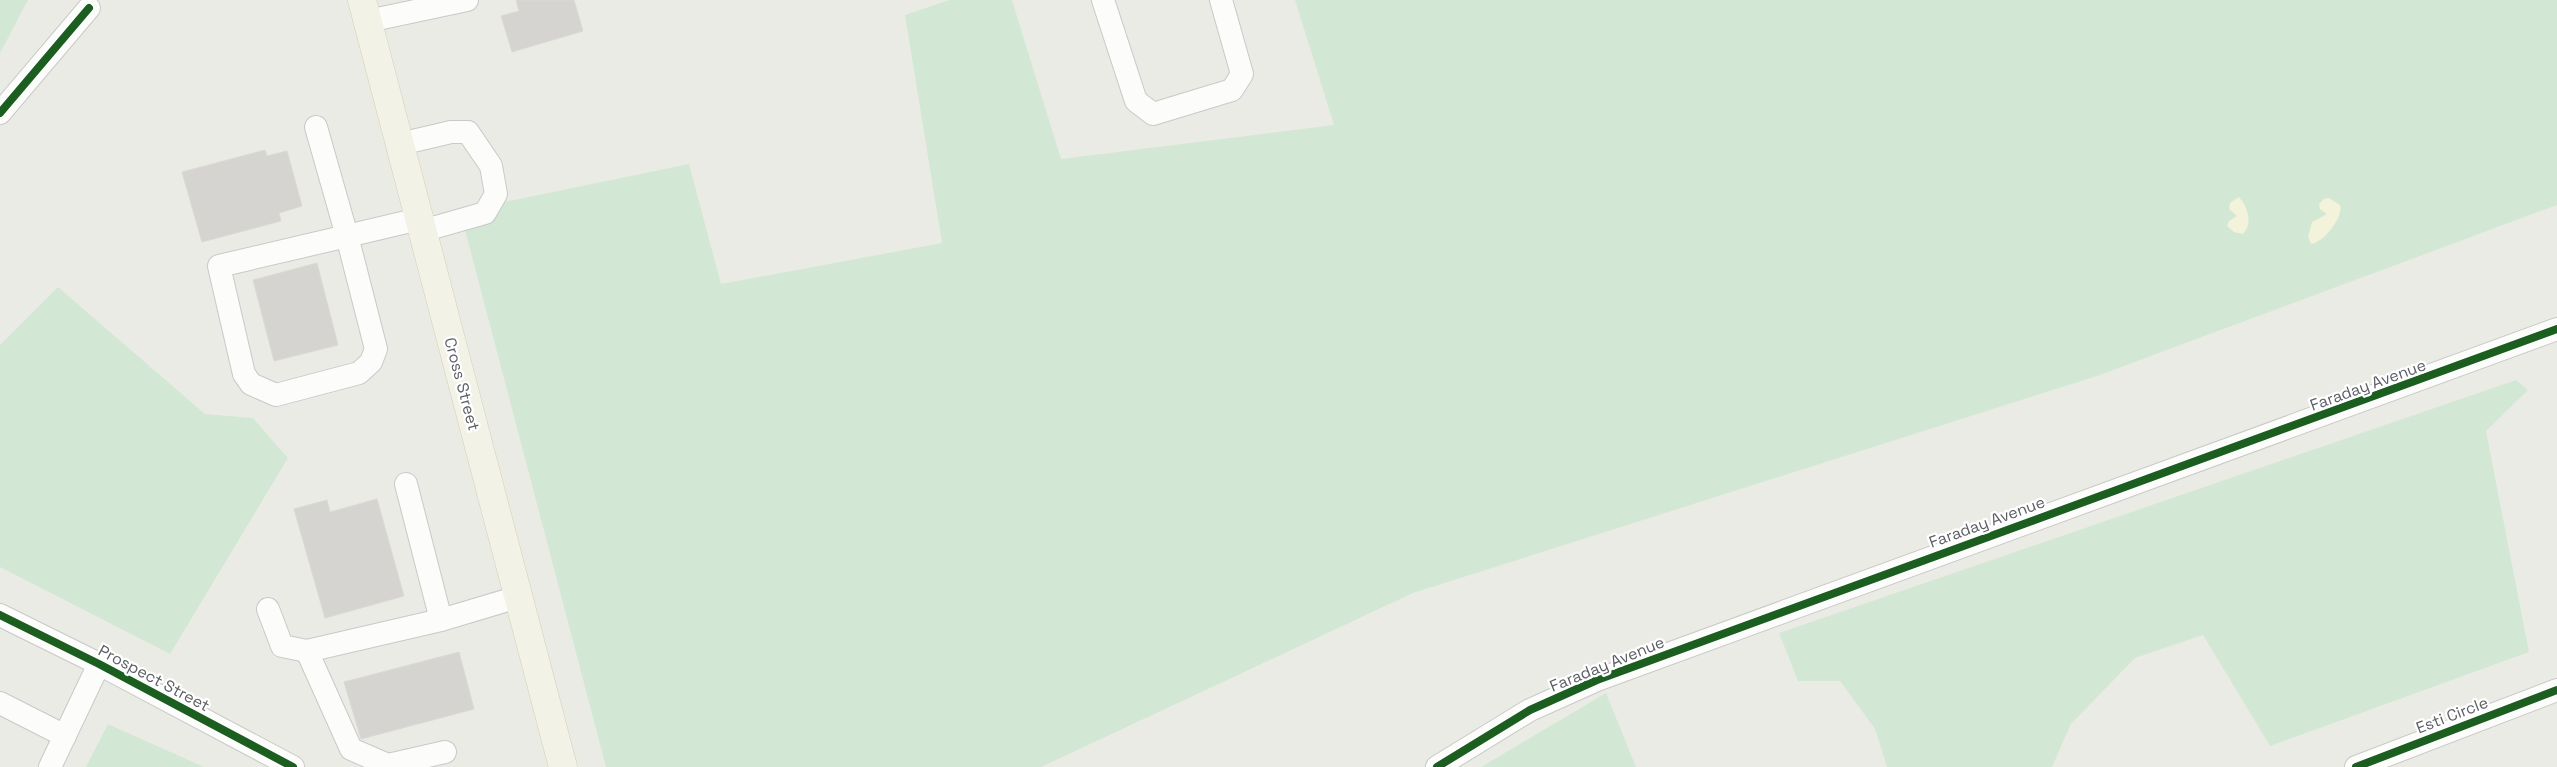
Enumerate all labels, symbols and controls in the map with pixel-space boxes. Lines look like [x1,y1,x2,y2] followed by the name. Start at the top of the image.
[439,335,485,433] street label: Cross Street
[2307,354,2429,416] street label: Faraday Avenue
[1926,491,2048,553] street label: Faraday Avenue
[1547,631,1667,697] street label: Faraday Avenue
[95,640,213,716] street label: Prospect Street
[2413,692,2491,738] street label: Esti Circle

